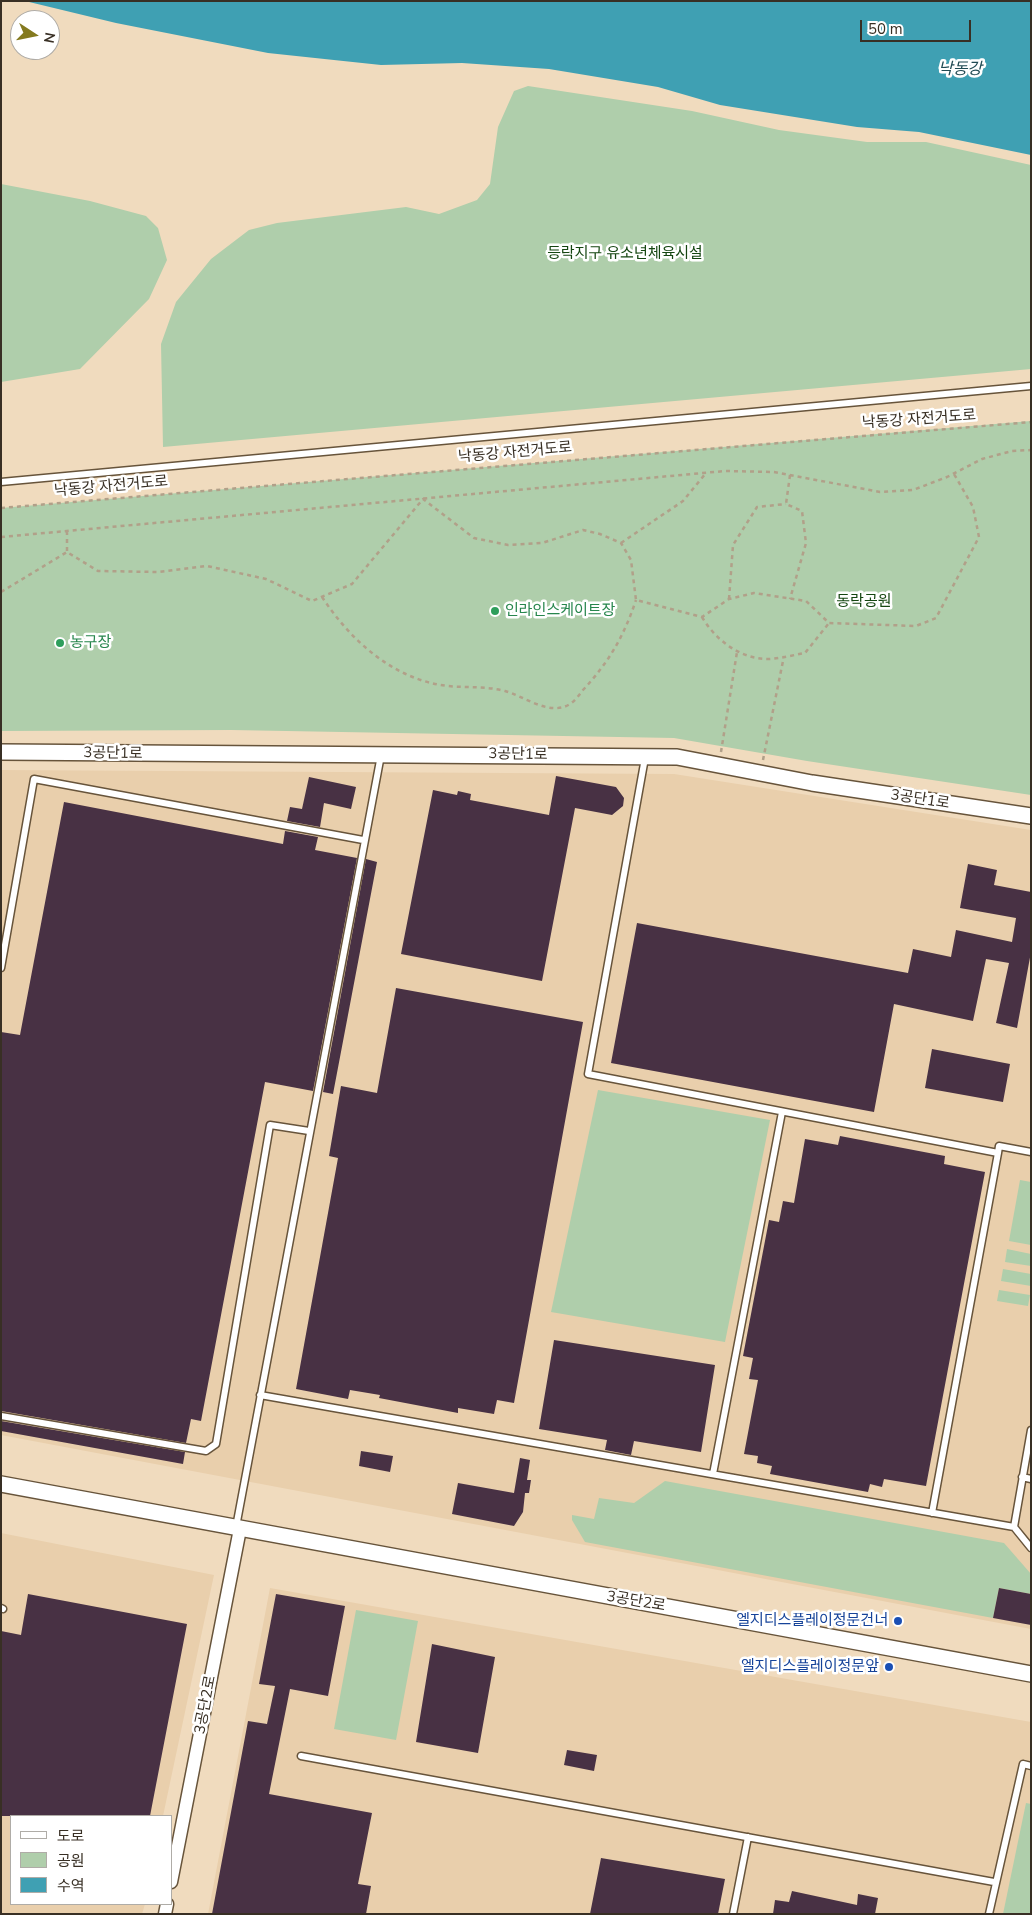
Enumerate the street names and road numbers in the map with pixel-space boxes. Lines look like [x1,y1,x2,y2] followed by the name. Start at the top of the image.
[861,407,977,433] street label: 낙동강 자전거도로
[457,439,573,467] street label: 낙동강 자전거도로
[53,473,169,501] street label: 낙동강 자전거도로
[83,744,143,764] street label: 3공단1로
[488,745,548,765] street label: 3공단1로
[889,786,951,814] street label: 3공단1로
[605,1588,667,1616] street label: 3공단2로
[191,1674,221,1736] street label: 3공단2로

